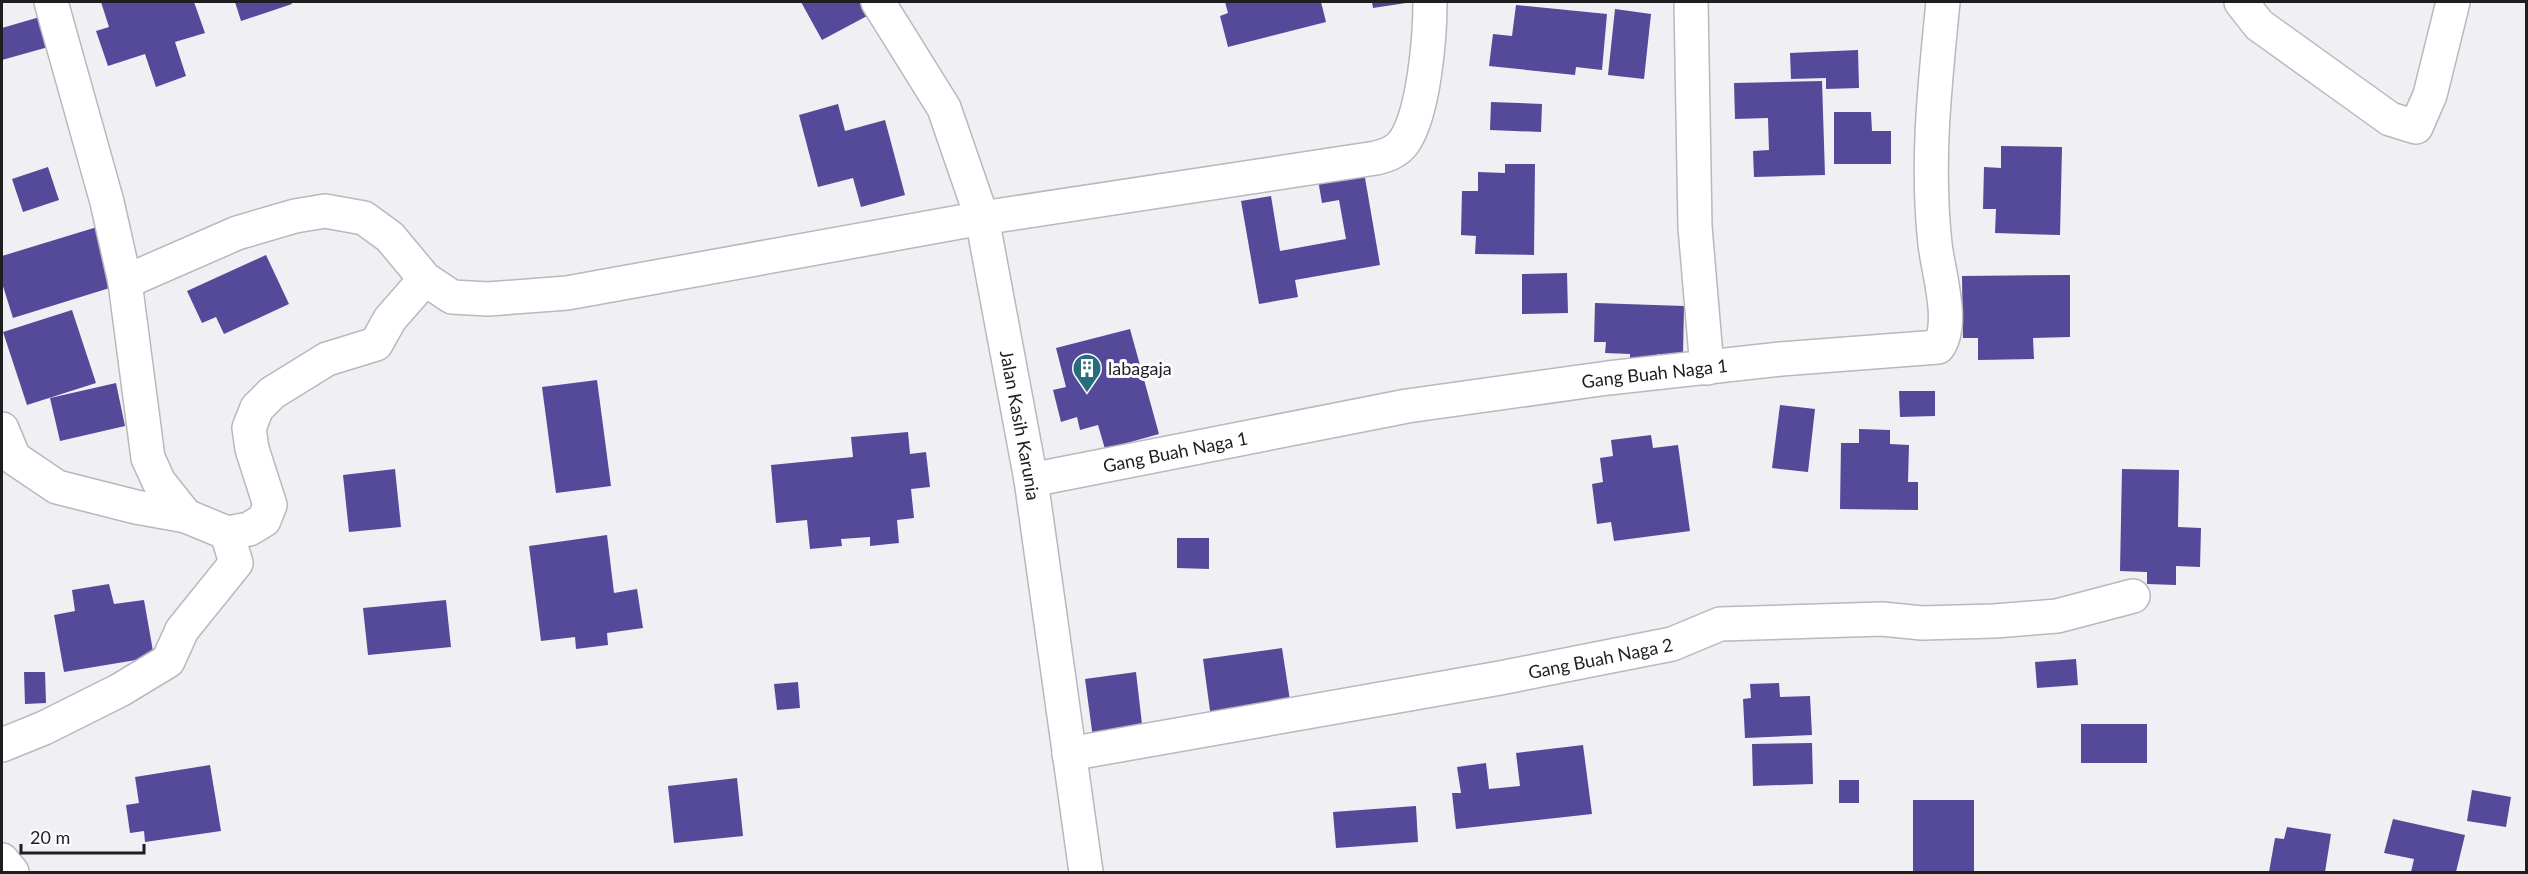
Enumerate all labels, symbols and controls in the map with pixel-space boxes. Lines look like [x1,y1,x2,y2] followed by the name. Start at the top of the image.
[996,348,1045,502] street label: Jalan Kasih Karunia
[1071,352,1103,394] building icon: labagaja
[1580,354,1729,393] street label: Gang Buah Naga 1
[1108,357,1172,379] place label: labagaja
[1101,427,1249,477] street label: Gang Buah Naga 1
[1526,633,1675,683] street label: Gang Buah Naga 2
[21,817,144,855] scale bar
[30,826,70,848] text: 20 m

